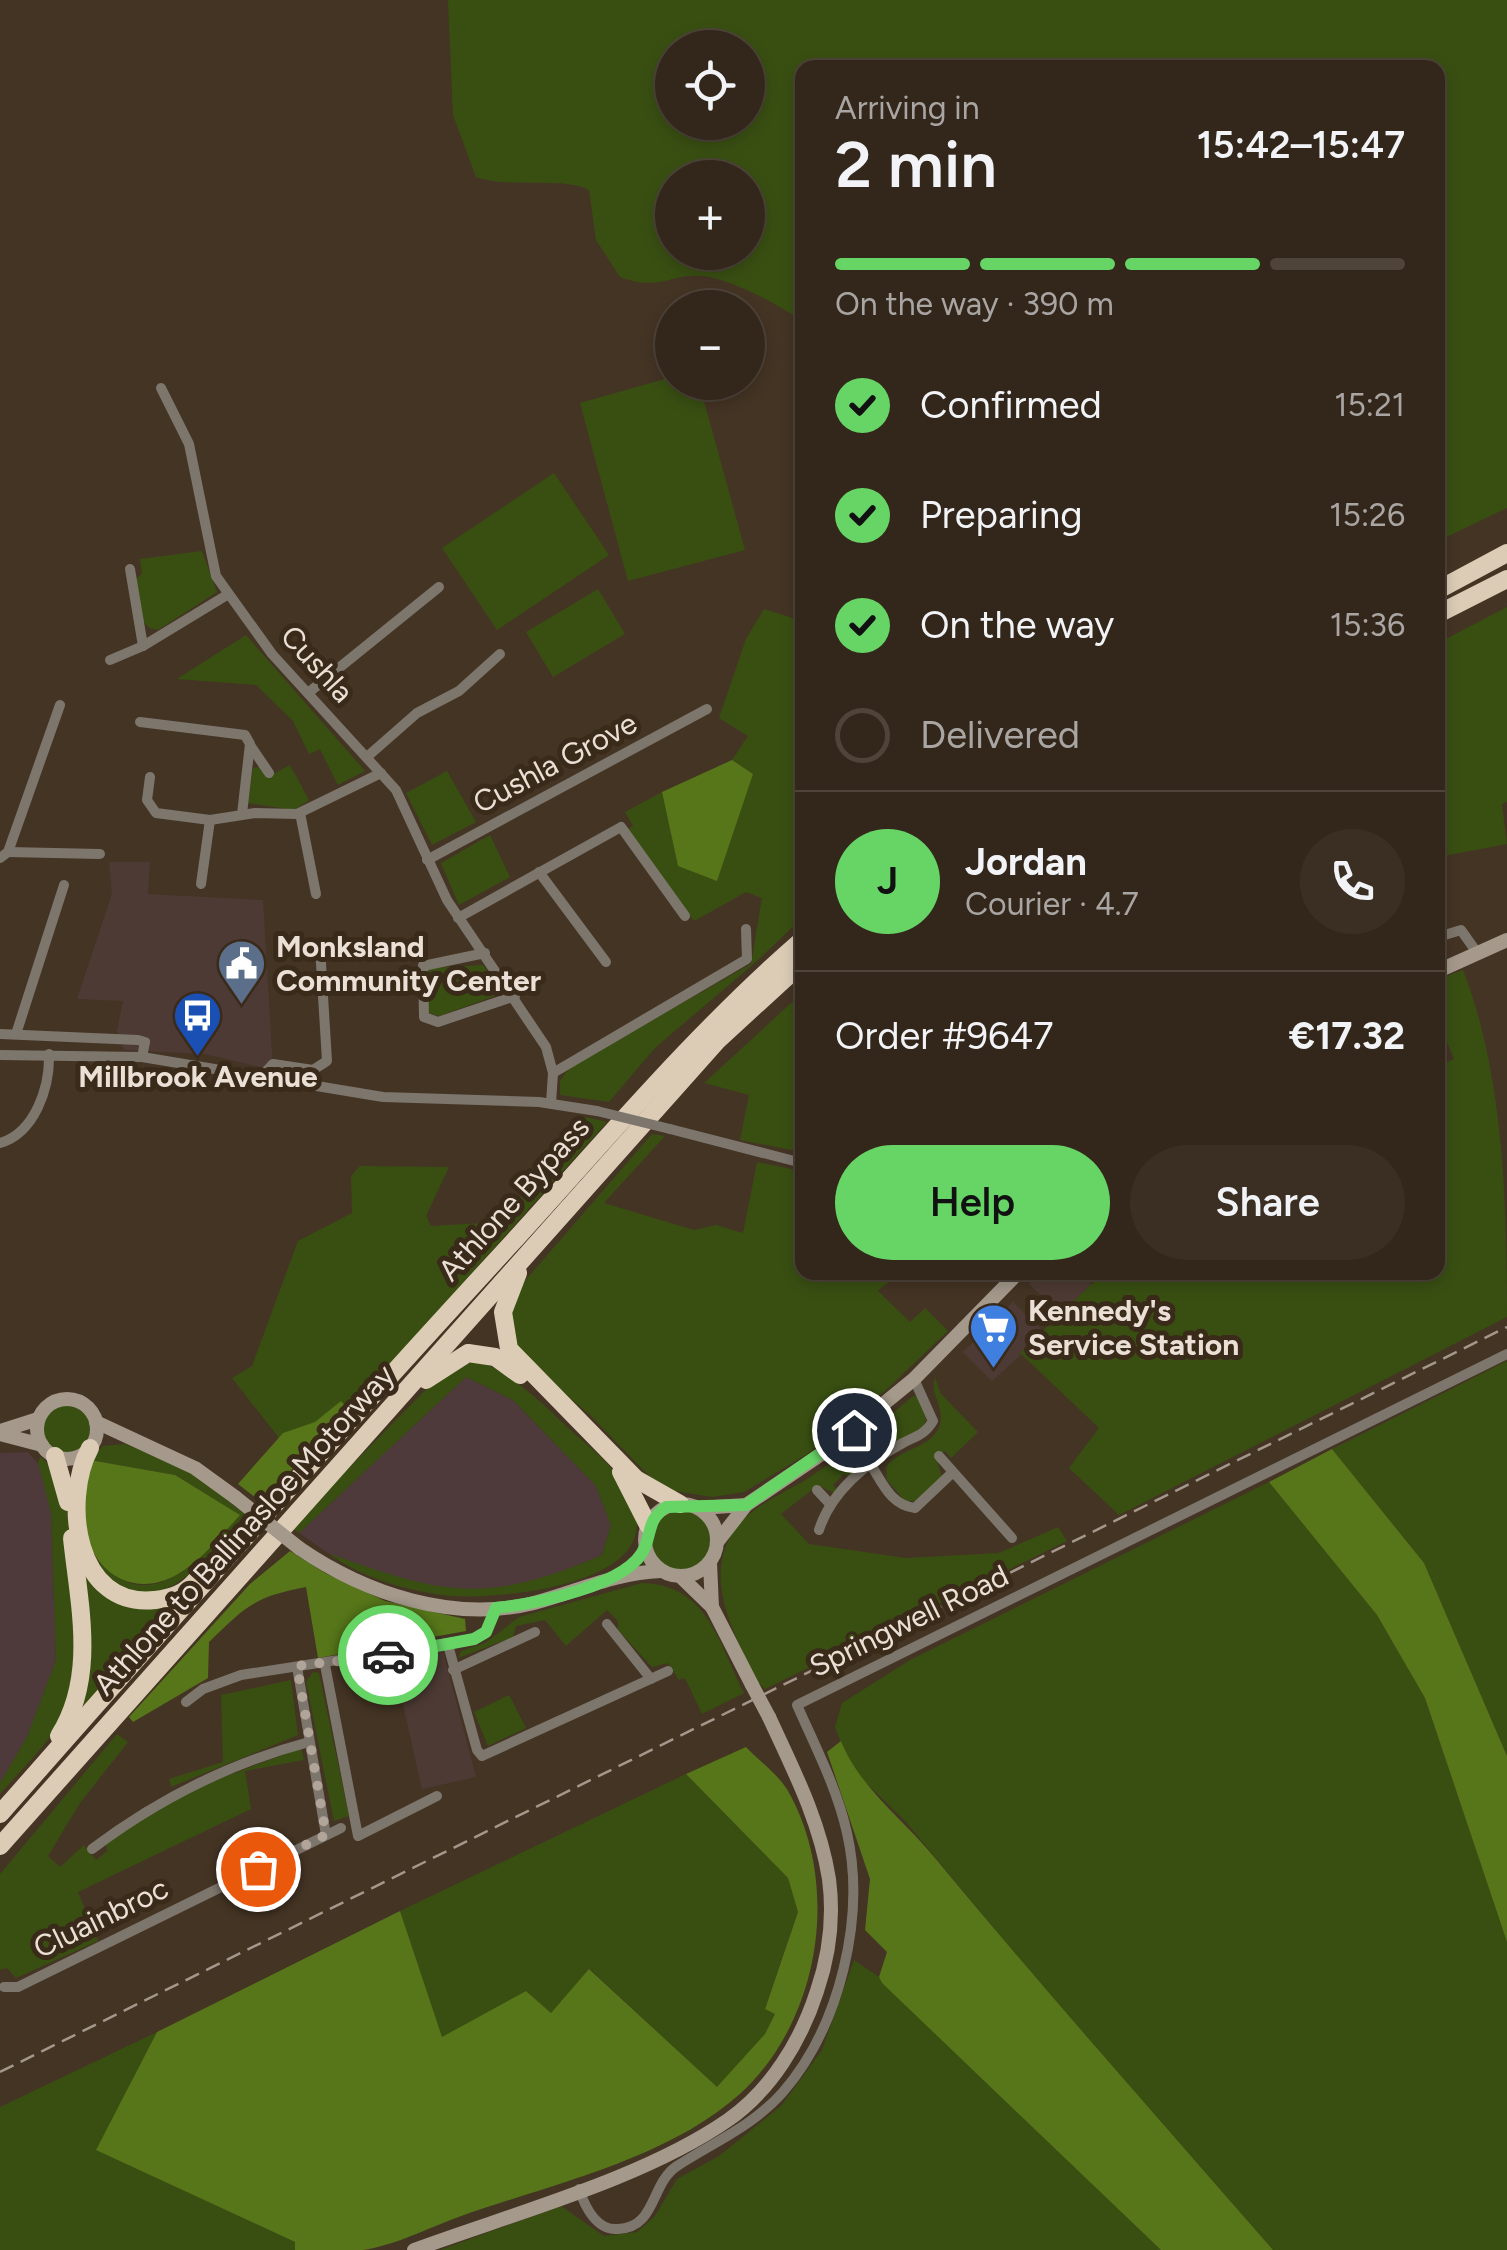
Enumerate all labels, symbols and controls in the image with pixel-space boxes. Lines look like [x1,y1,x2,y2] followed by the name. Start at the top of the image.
[655,30,765,400] map controls
[655,30,765,140] button: locate
[835,89,980,127] text: Arriving in
[1197,122,1405,168] text: 15:42–15:47
[835,125,997,203] text: 2 min
[655,160,765,270] button: +
[835,285,1114,323] text: On the way · 390 m
[655,290,765,400] button: −
[835,378,890,433] icon: check
[920,382,1102,428] text: Confirmed
[1334,386,1405,424] text: 15:21
[835,488,890,543] icon: check
[920,492,1082,538] text: Preparing
[1329,496,1405,534] text: 15:26
[835,598,890,653] icon: check
[920,602,1114,648] text: On the way
[1330,606,1405,644] text: 15:36
[273,617,362,710] street label: Cushla
[467,704,643,821] street label: Cushla Grove
[920,712,1080,758] text: Delivered
[1300,829,1405,934] button: phone
[965,839,1087,885] text: Jordan
[877,858,898,904] text: J
[965,885,1139,923] text: Courier · 4.7
[276,928,541,999] place label: Monksland Community Center
[215,938,267,1006] public building icon: Monksland Community Center
[172,990,224,1058] bus stop icon: Millbrook Avenue
[835,1013,1054,1059] text: Order #9647
[1289,1013,1405,1059] text: €17.32
[78,1058,318,1095] place label: Millbrook Avenue
[430,1109,597,1288] street label: Athlone Bypass
[835,1145,1110,1260] button: Help
[1130,1145,1405,1260] button: Share
[1028,1292,1239,1363] place label: Kennedy's Service Station
[967,1302,1019,1370] supermarket icon: Kennedy's Service Station
[85,1357,402,1703] street label: Athlone to Ballinasloe Motorway
[812,1388,897,1473] pin
[827,1403,882,1458] icon: home
[803,1556,1014,1685] street label: Springwell Road
[338,1605,438,1705] courier
[361,1628,416,1683] icon: car
[216,1827,301,1912] pin
[231,1842,286,1897] icon: bag
[27,1869,174,1966] street label: Cluainbroc

